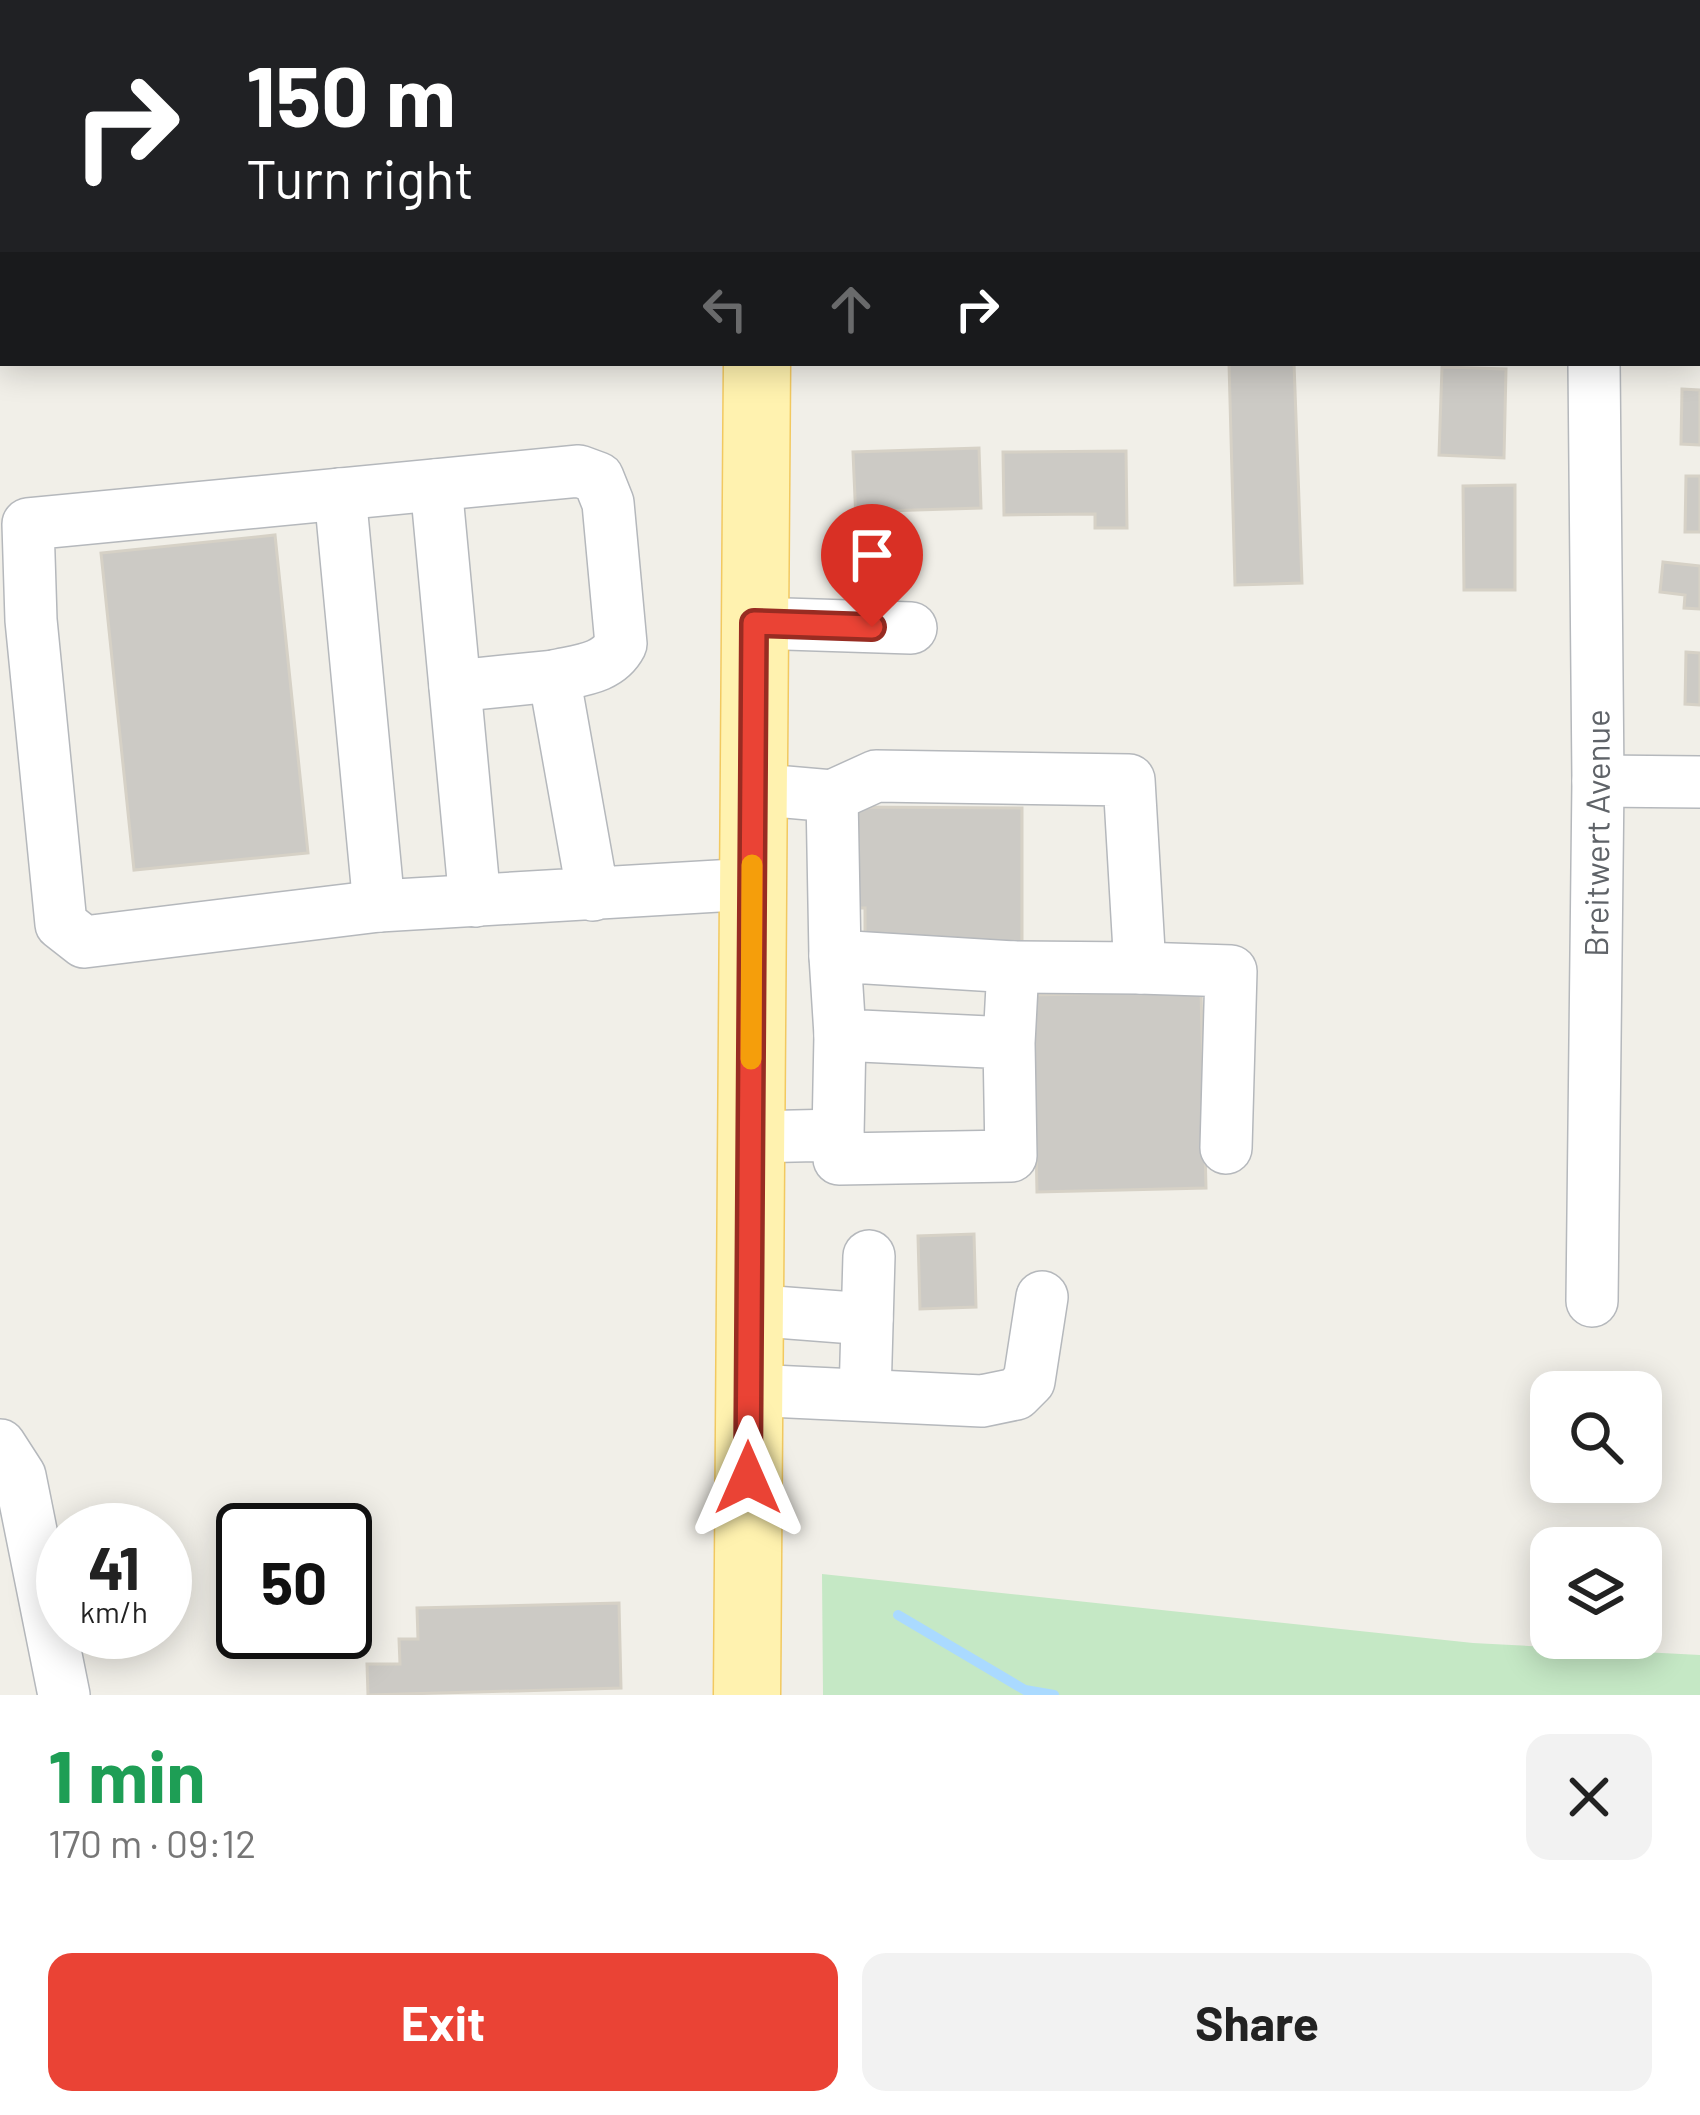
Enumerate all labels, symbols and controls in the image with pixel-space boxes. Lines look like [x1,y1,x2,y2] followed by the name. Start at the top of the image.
[246,43,456,144] text: 150 m
[48,48,204,204] icon: right
[246,145,474,210] text: Turn right
[692,276,758,342] icon: left
[818,276,884,342] icon: ahead
[944,276,1010,342] icon: right
[821,504,923,627] pin
[839,522,905,588] icon: arrive
[1575,709,1617,957] street label: Breitwert Avenue
[1530,1371,1662,1659] map controls
[1530,1371,1662,1503] button: search
[685,1415,811,1541] position arrow
[216,1503,372,1659] speed limit sign: 50
[1530,1527,1662,1659] button: layers
[88,1530,140,1602] text: 41
[80,1593,148,1629] text: km/h
[48,1731,206,1817] text: 1 min
[1526,1734,1652,1860] button: close
[48,1819,256,1866] text: 170 m · 09:12
[48,1953,838,2091] button: Exit
[862,1953,1652,2091] button: Share

